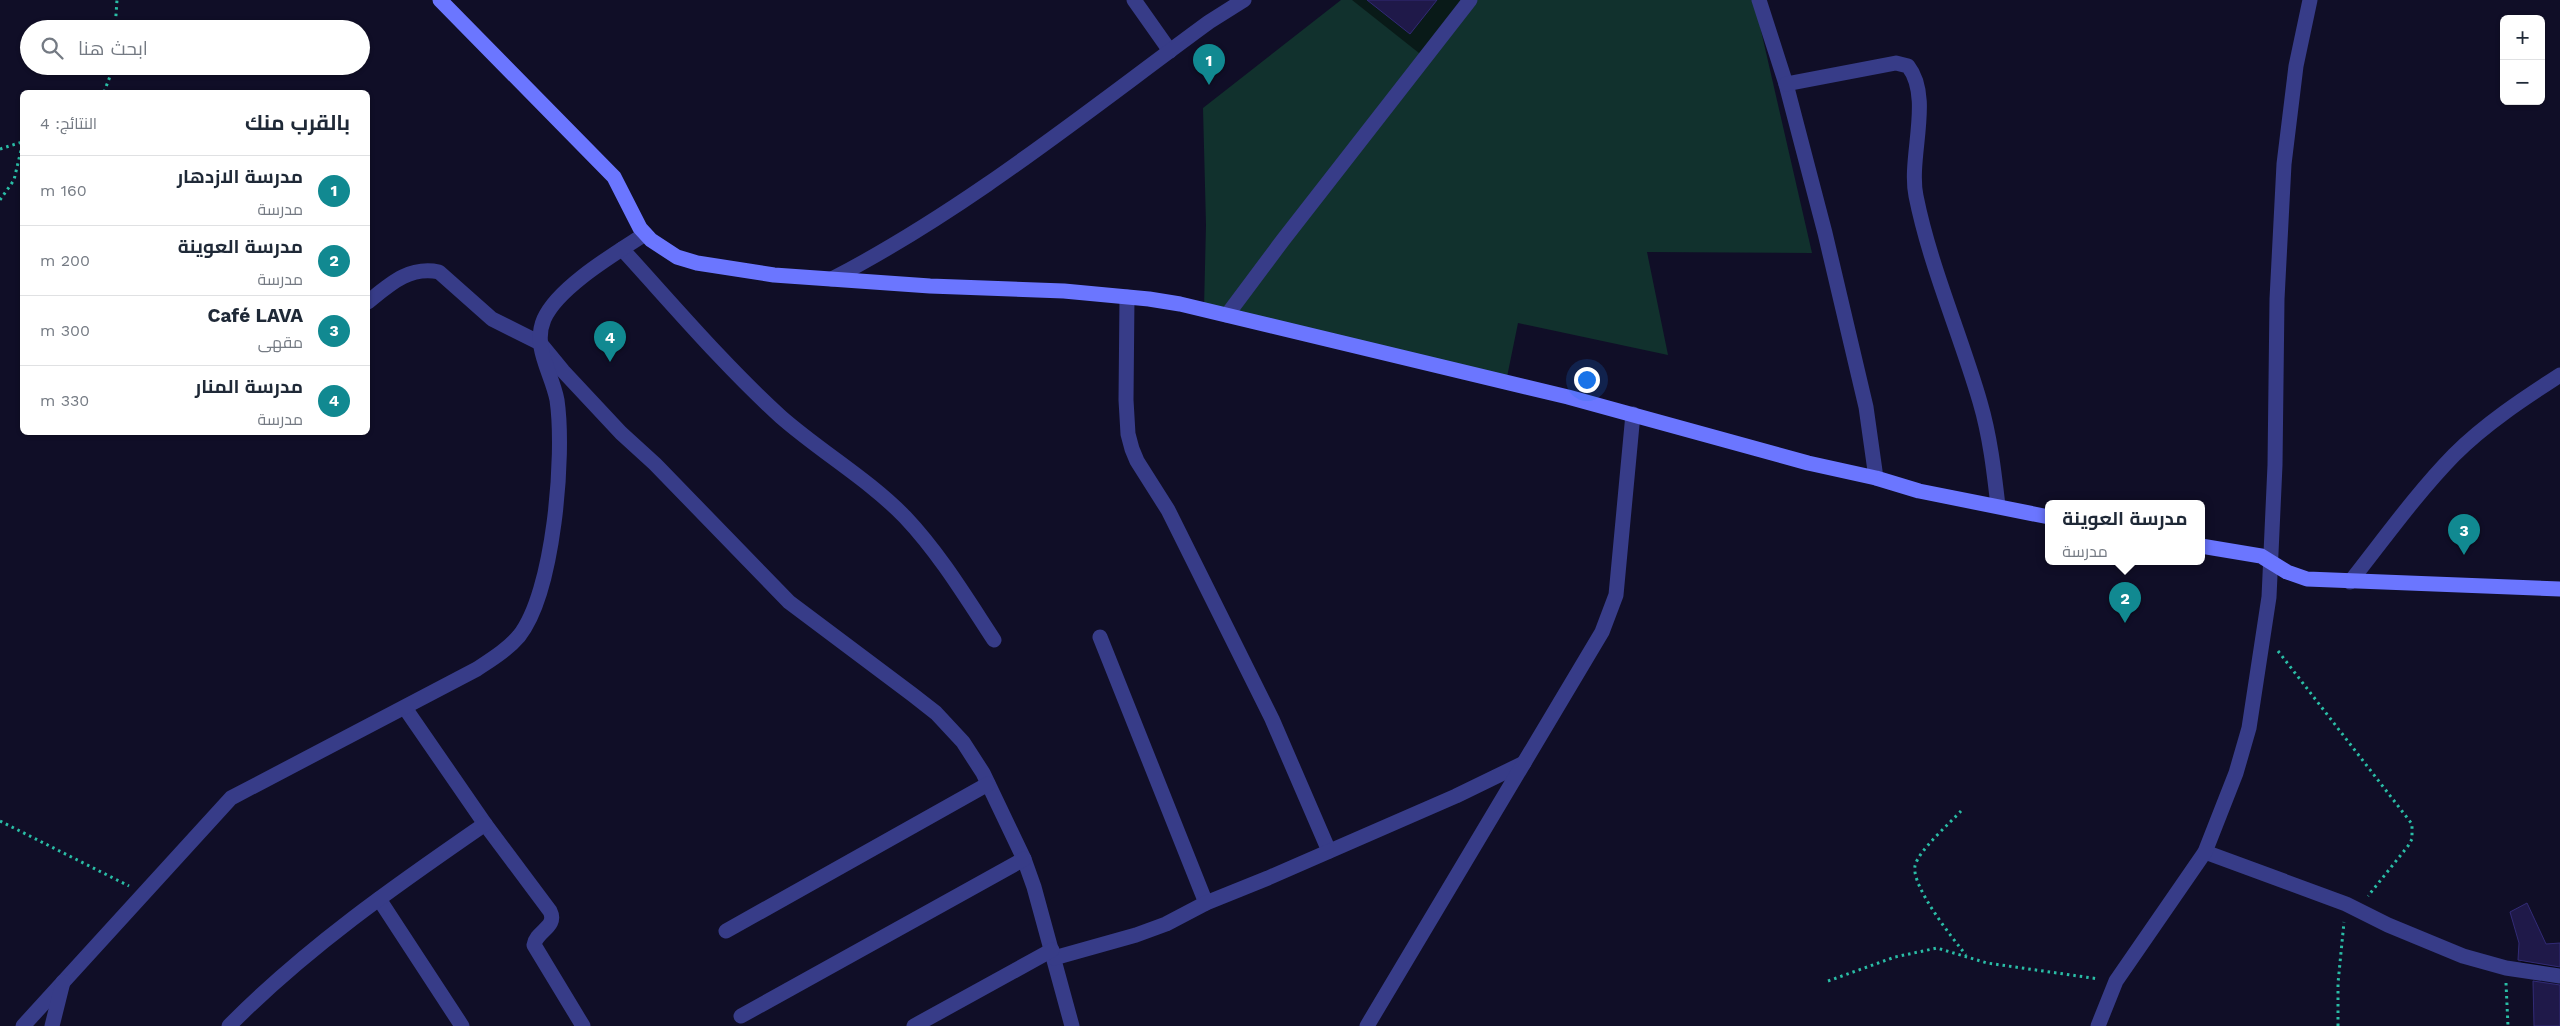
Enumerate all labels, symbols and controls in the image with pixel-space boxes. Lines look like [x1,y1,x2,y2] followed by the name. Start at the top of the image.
[2500,15,2545,105] map controls
[2500,15,2545,60] button: +
[20,20,370,75] search box
[38,34,66,62] icon: search
[78,37,148,60] text: ابحث هنا
[1193,44,1225,85] pin: 1
[2500,60,2545,105] button: −
[245,110,350,135] text: بالقرب منك
[40,114,97,133] text: النتائج: 4
[177,165,303,188] text: مدرسة الازدهار
[40,181,87,200] text: 160 m
[331,181,337,200] text: 1
[257,200,303,219] text: مدرسة
[178,235,303,258] text: مدرسة العوينة
[40,251,90,270] text: 200 m
[329,251,339,270] text: 2
[257,270,303,289] text: مدرسة
[207,304,303,327] text: Café LAVA
[40,321,90,340] text: 300 m
[329,321,339,340] text: 3
[594,321,626,362] pin: 4
[258,333,303,352] text: مقهى
[1574,367,1600,393] your location
[195,375,303,398] text: مدرسة المنار
[40,391,89,410] text: 330 m
[329,391,339,410] text: 4
[257,410,303,429] text: مدرسة
[2045,500,2205,565] popup
[2062,507,2188,530] text: مدرسة العوينة
[2448,514,2480,555] pin: 3
[2062,542,2108,561] text: مدرسة
[2109,582,2141,623] pin: 2

